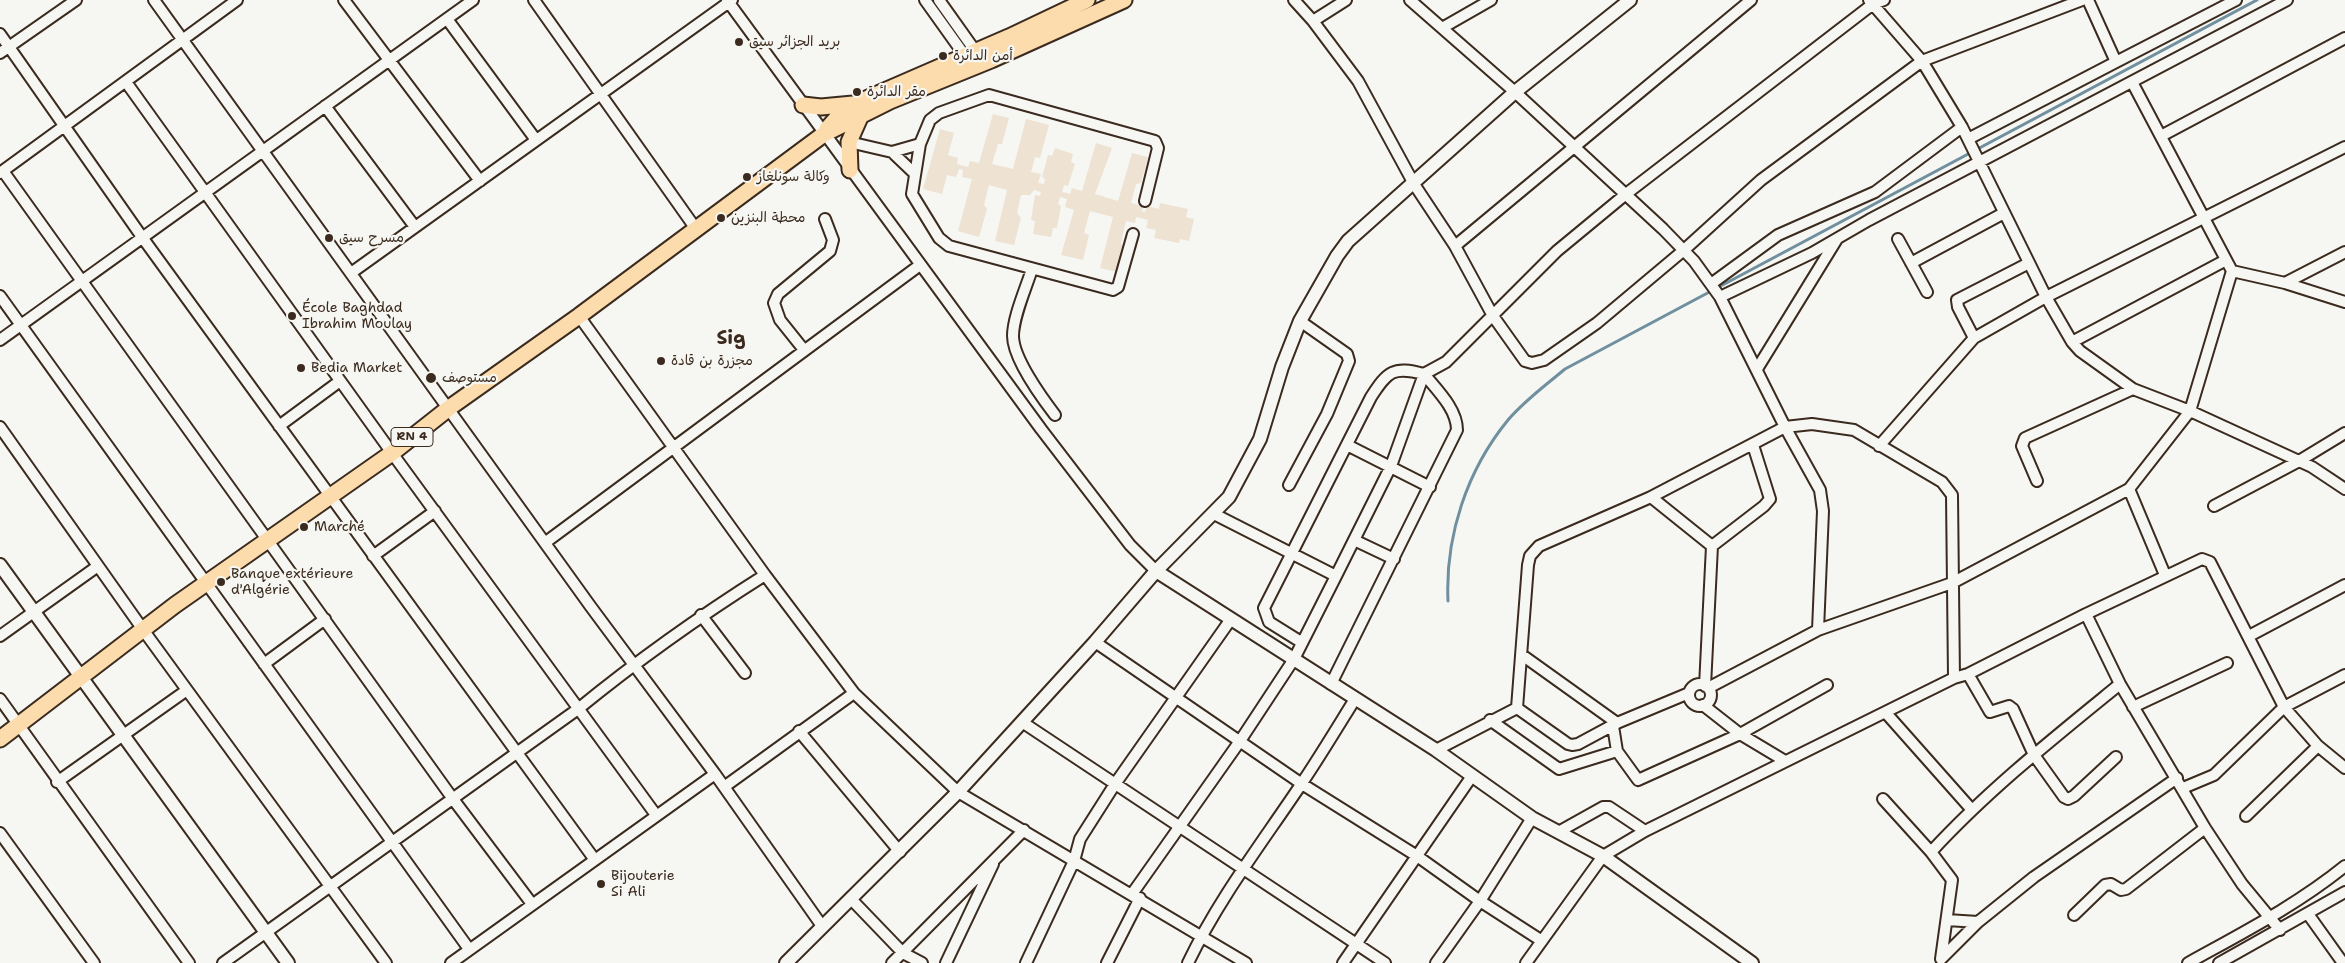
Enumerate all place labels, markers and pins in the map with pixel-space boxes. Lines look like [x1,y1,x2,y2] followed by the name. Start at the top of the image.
[749,34,840,50] place label: بريد الجزائر سيق
[733,36,745,48] marker: بريد الجزائر سيق
[953,48,1013,64] place label: أمن الدائرة
[937,50,949,62] marker: أمن الدائرة
[867,84,926,100] place label: مقر الدائرة
[851,86,863,98] marker: مقر الدائرة
[757,169,830,185] place label: وكالة سونلغاز
[741,171,753,183] marker: وكالة سونلغاز
[731,210,806,226] place label: محطة البنزين
[715,212,727,224] marker: محطة البنزين
[339,230,404,246] place label: مسرح سيق
[323,232,335,244] marker: مسرح سيق
[302,300,412,332] place label: École Baghdad Ibrahim Moulay
[286,310,298,322] marker: École Baghdad Ibrahim Moulay
[671,353,753,369] place label: مجزرة بن قادة
[655,355,667,367] marker: مجزرة بن قادة
[311,360,402,376] place label: Bedia Market
[295,362,307,374] marker: Bedia Market
[442,370,497,386] place label: مستوصف
[424,371,438,385] marker: مستوصف
[314,519,365,535] place label: Marché
[298,521,310,533] marker: Marché
[231,566,353,598] place label: Banque extérieure d'Algérie
[215,576,227,588] marker: Banque extérieure d'Algérie
[611,868,675,900] place label: Bijouterie Si Ali
[595,878,607,890] marker: Bijouterie Si Ali

